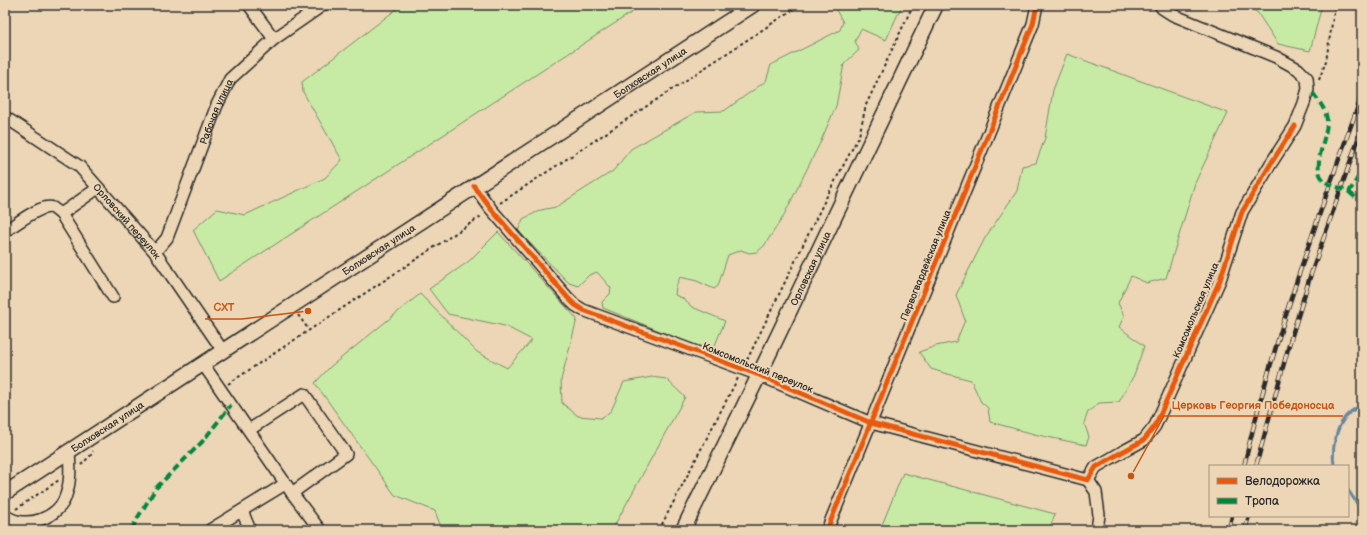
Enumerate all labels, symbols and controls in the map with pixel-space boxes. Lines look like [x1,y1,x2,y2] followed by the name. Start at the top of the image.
[612,45,689,101] street label: Болховская улица
[198,77,236,146] street label: Рабочая улица
[90,181,163,262] street label: Орловский переулок
[898,208,954,323] street label: Первогвардейская улица
[340,222,418,278] street label: Болховская улица
[788,230,834,308] street label: Орловская улица
[1170,261,1222,360] street label: Комсомольская улица
[205,296,242,319] callout: СХТ
[214,301,235,314] text: СХТ
[701,340,815,396] street label: Комсомольский переулок
[1164,393,1343,416] callout: Церковь Георгия Победоносца
[69,399,147,455] street label: Болховская улица
[1172,399,1335,412] text: Церковь Георгия Победоносца
[1209,465,1349,517] legend
[1245,474,1320,489] text: Велодорожка
[1245,494,1279,509] text: Тропа

